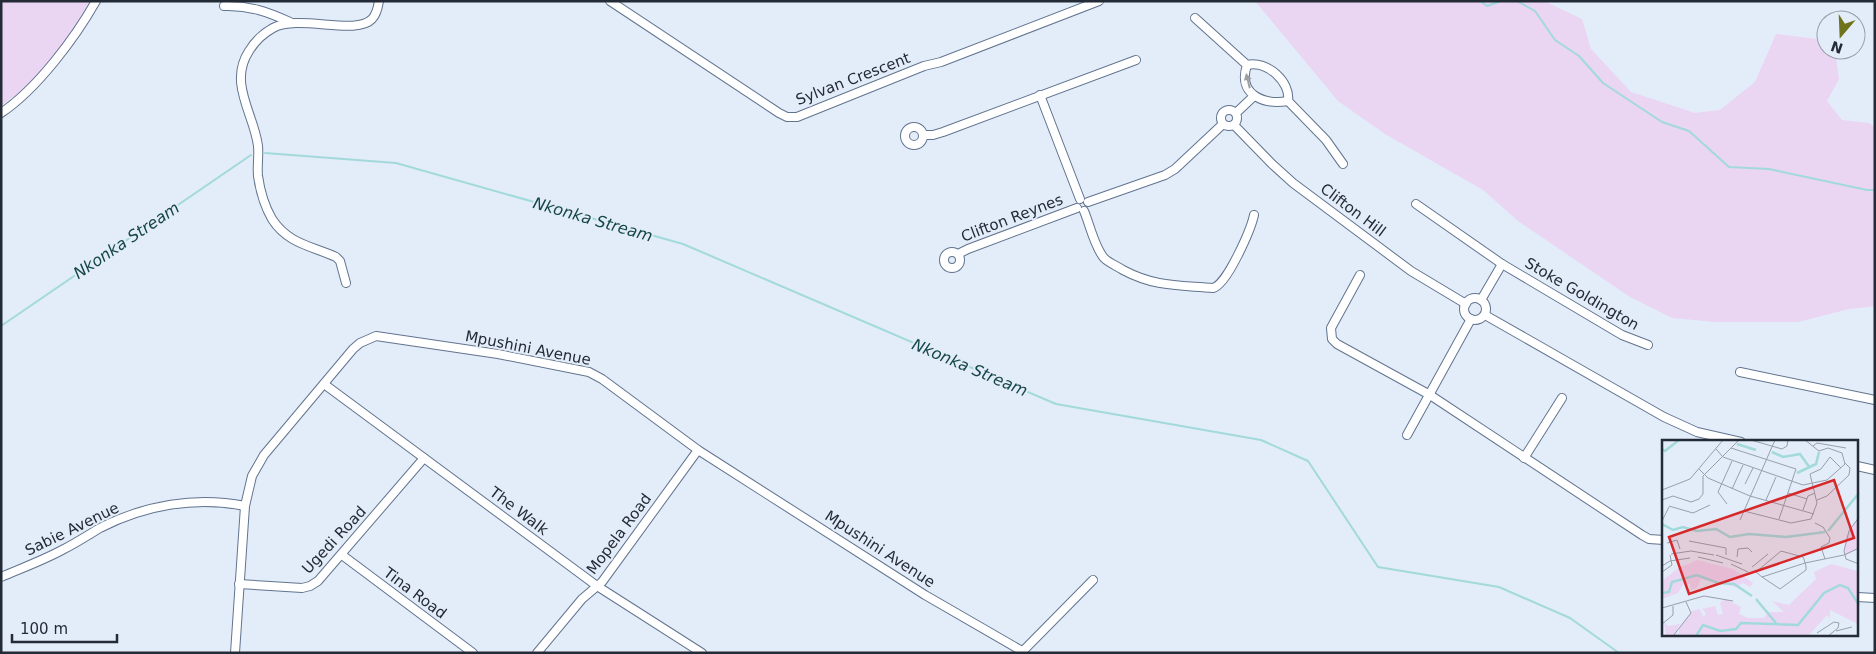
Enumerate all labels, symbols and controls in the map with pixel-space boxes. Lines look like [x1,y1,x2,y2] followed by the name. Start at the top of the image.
[1816,10,1866,60] north arrow
[1829,38,1845,57] text: N
[793,49,913,109] street label: Sylvan Crescent
[1244,74,1252,89] one-way arrow
[1317,180,1389,240] street label: Clifton Hill
[959,190,1066,246] street label: Clifton Reynes
[531,193,655,246] water label: Nkonka Stream
[70,198,183,283] water label: Nkonka Stream
[1522,254,1642,334] street label: Stoke Goldington
[464,327,592,369] street label: Mpushini Avenue
[909,335,1030,400] water label: Nkonka Stream
[1662,440,1858,636] inset map
[485,483,552,539] street label: The Walk
[583,490,655,578] street label: Mopela Road
[22,499,122,559] street label: Sabie Avenue
[298,502,370,578] street label: Ugedi Road
[822,507,938,591] street label: Mpushini Avenue
[379,563,450,622] street label: Tina Road
[12,612,118,644] scale bar
[20,620,68,638] text: 100 m

